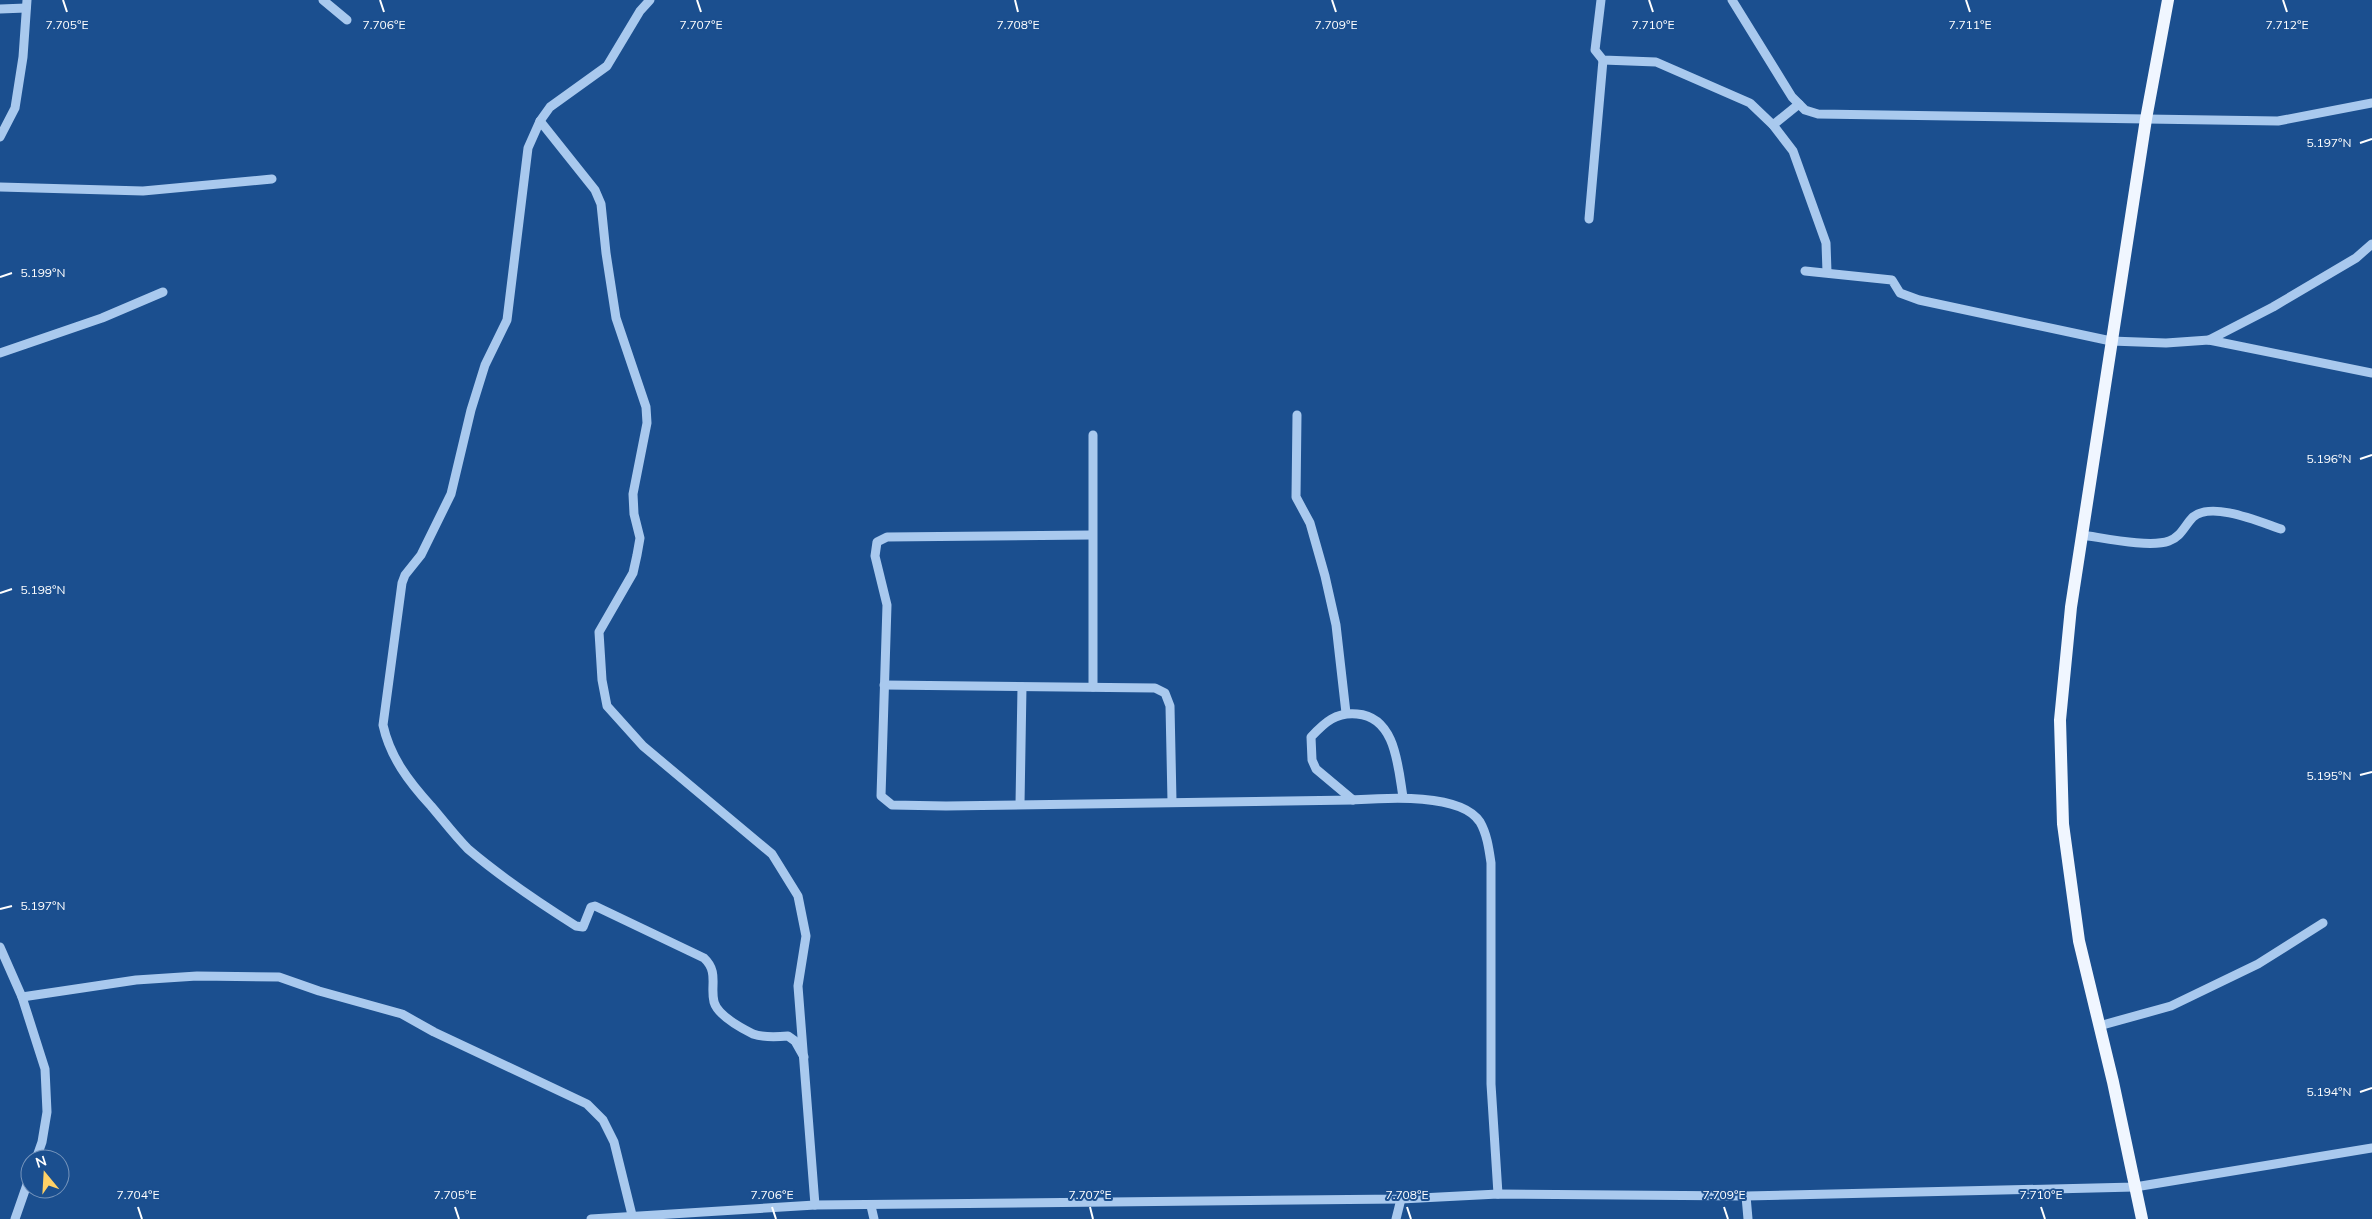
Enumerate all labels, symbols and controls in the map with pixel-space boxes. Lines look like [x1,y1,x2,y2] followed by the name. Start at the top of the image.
[45,17,89,32] text: 7.705°E
[362,17,406,32] text: 7.706°E
[679,17,723,32] text: 7.707°E
[996,17,1040,32] text: 7.708°E
[1314,17,1358,32] text: 7.709°E
[1631,17,1675,32] text: 7.710°E
[1948,17,1992,32] text: 7.711°E
[2265,17,2309,32] text: 7.712°E
[2307,135,2351,150] text: 5.197°N
[21,265,65,280] text: 5.199°N
[2307,451,2351,466] text: 5.196°N
[21,582,65,597] text: 5.198°N
[2307,768,2351,783] text: 5.195°N
[21,898,65,913] text: 5.197°N
[2307,1084,2351,1099] text: 5.194°N
[20,1149,70,1199] north arrow
[33,1151,49,1172] text: N
[116,1187,160,1202] text: 7.704°E
[433,1187,477,1202] text: 7.705°E
[750,1187,794,1202] text: 7.706°E
[1068,1187,1112,1202] text: 7.707°E
[1385,1187,1429,1202] text: 7.708°E
[1702,1187,1746,1202] text: 7.709°E
[2019,1187,2063,1202] text: 7.710°E

